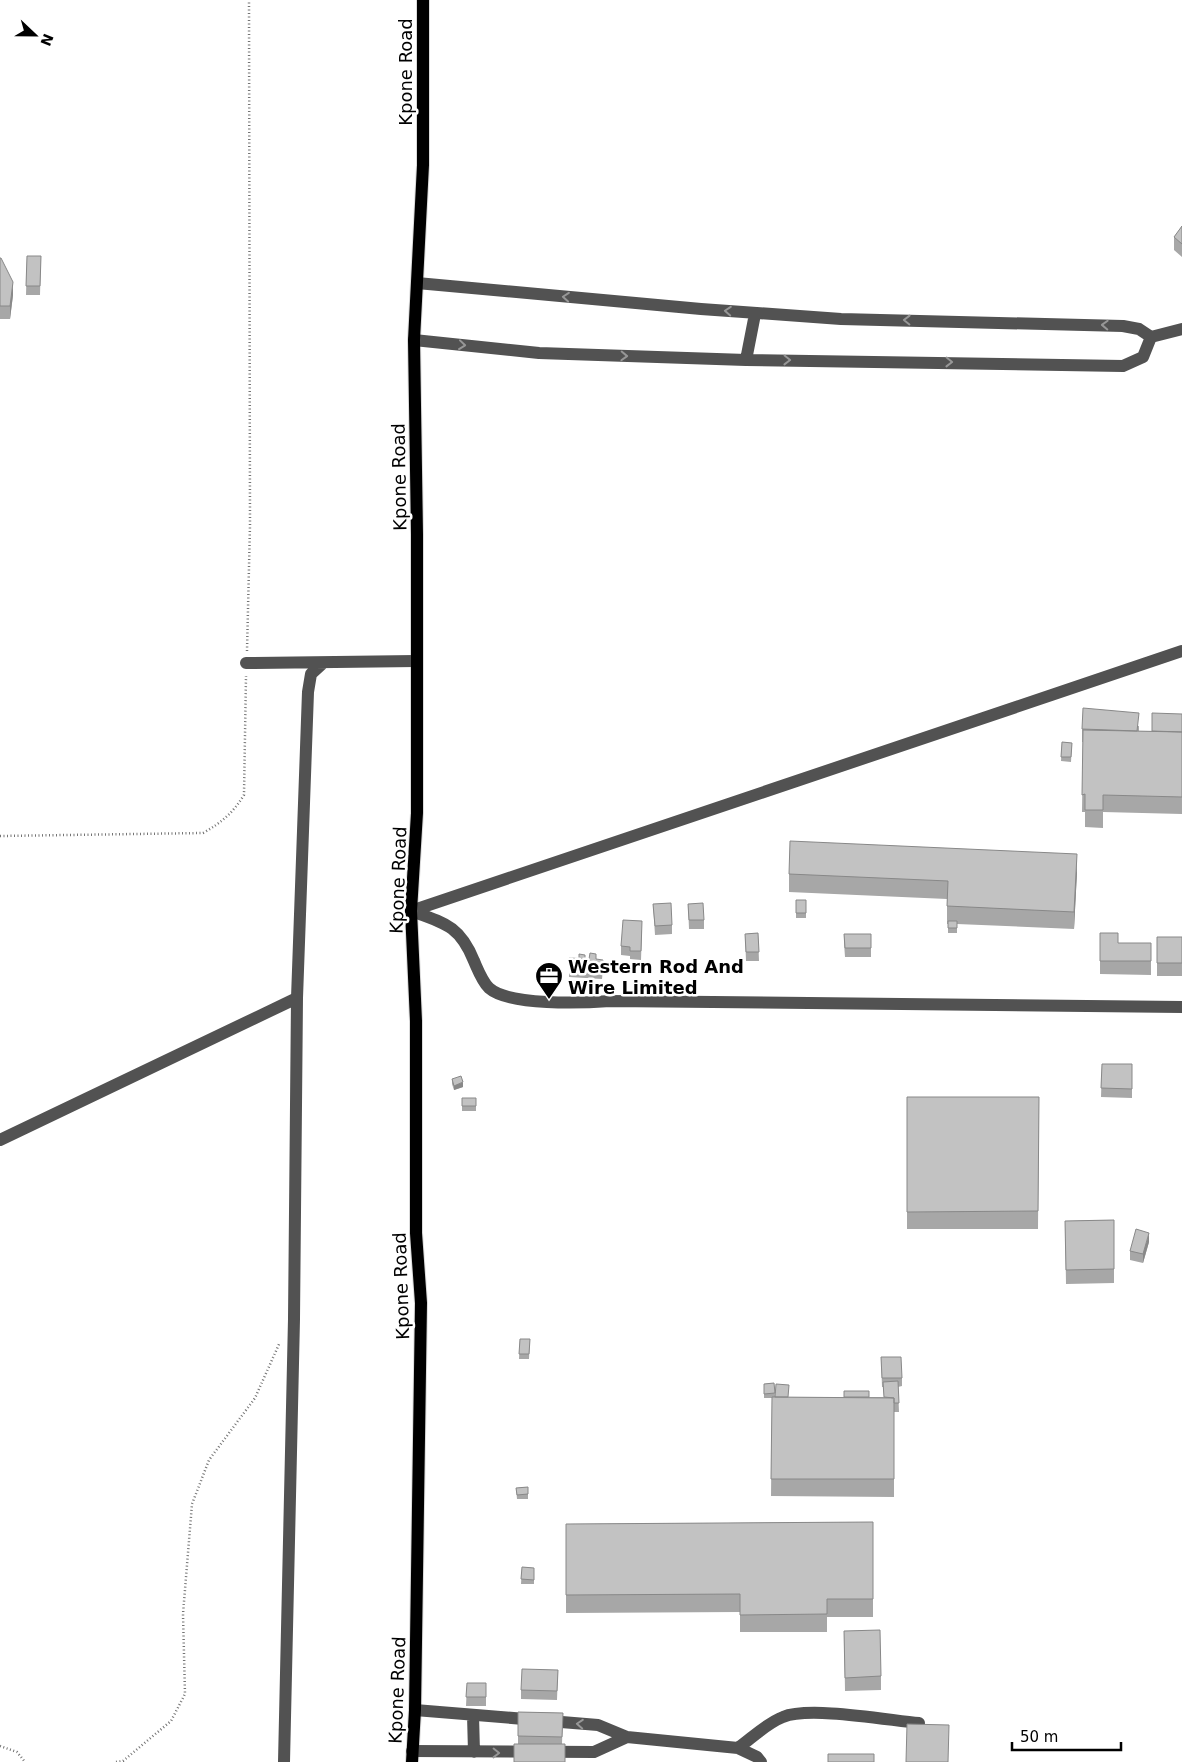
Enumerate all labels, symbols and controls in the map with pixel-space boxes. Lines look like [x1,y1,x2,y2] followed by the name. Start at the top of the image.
[10,10,60,60] north arrow
[395,18,416,126] street label: Kpone Road
[37,31,57,48] text: N
[562,291,570,302] one-way arrow
[723,306,731,317] one-way arrow
[903,315,911,326] one-way arrow
[1101,320,1108,330] one-way arrow
[459,339,467,350] one-way arrow
[621,350,629,361] one-way arrow
[784,355,791,365] one-way arrow
[946,357,954,368] one-way arrow
[388,423,410,531] street label: Kpone Road
[386,826,410,934] street label: Kpone Road
[568,956,744,998] place label: Western Rod And Wire Limited
[534,961,564,1000] office icon: Western Rod And Wire Limited
[389,1232,413,1340] street label: Kpone Road
[385,1636,409,1744] street label: Kpone Road
[576,1718,584,1729] one-way arrow
[1012,1720,1121,1752] scale bar
[1020,1728,1058,1746] text: 50 m
[492,1747,500,1758] one-way arrow

